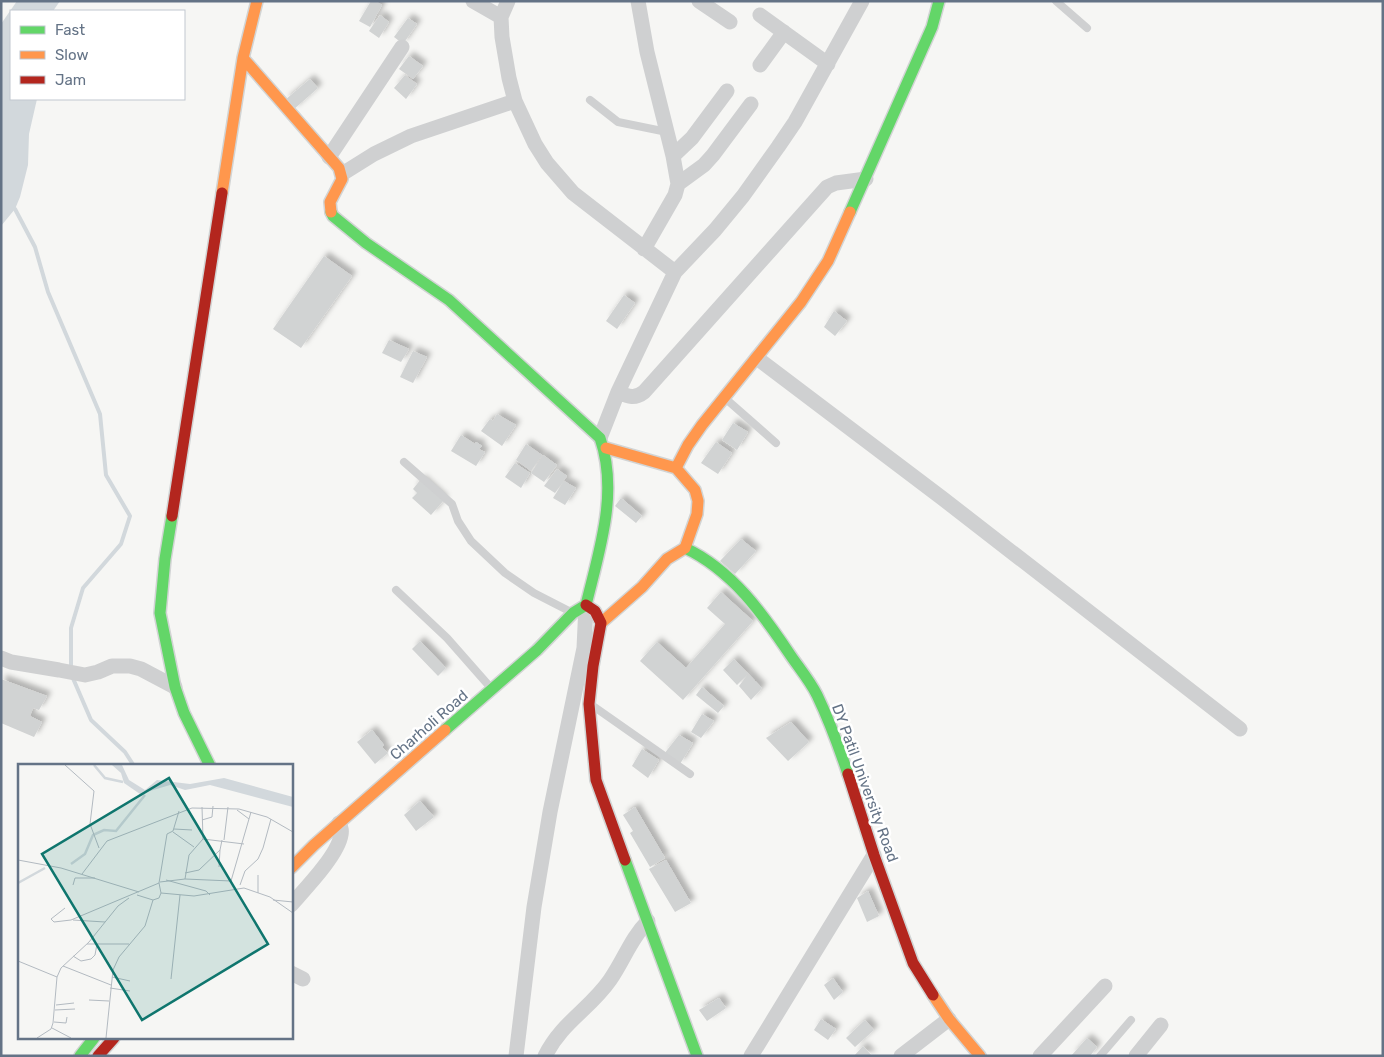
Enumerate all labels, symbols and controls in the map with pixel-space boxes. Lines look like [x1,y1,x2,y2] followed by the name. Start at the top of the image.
[10,10,185,100] legend
[55,21,85,39] text: Fast
[55,46,88,64] text: Slow
[55,71,86,89] text: Jam
[386,686,472,764] street label: Charholi Road
[828,701,902,865] street label: DY Patil University Road
[18,764,292,1040] inset map

